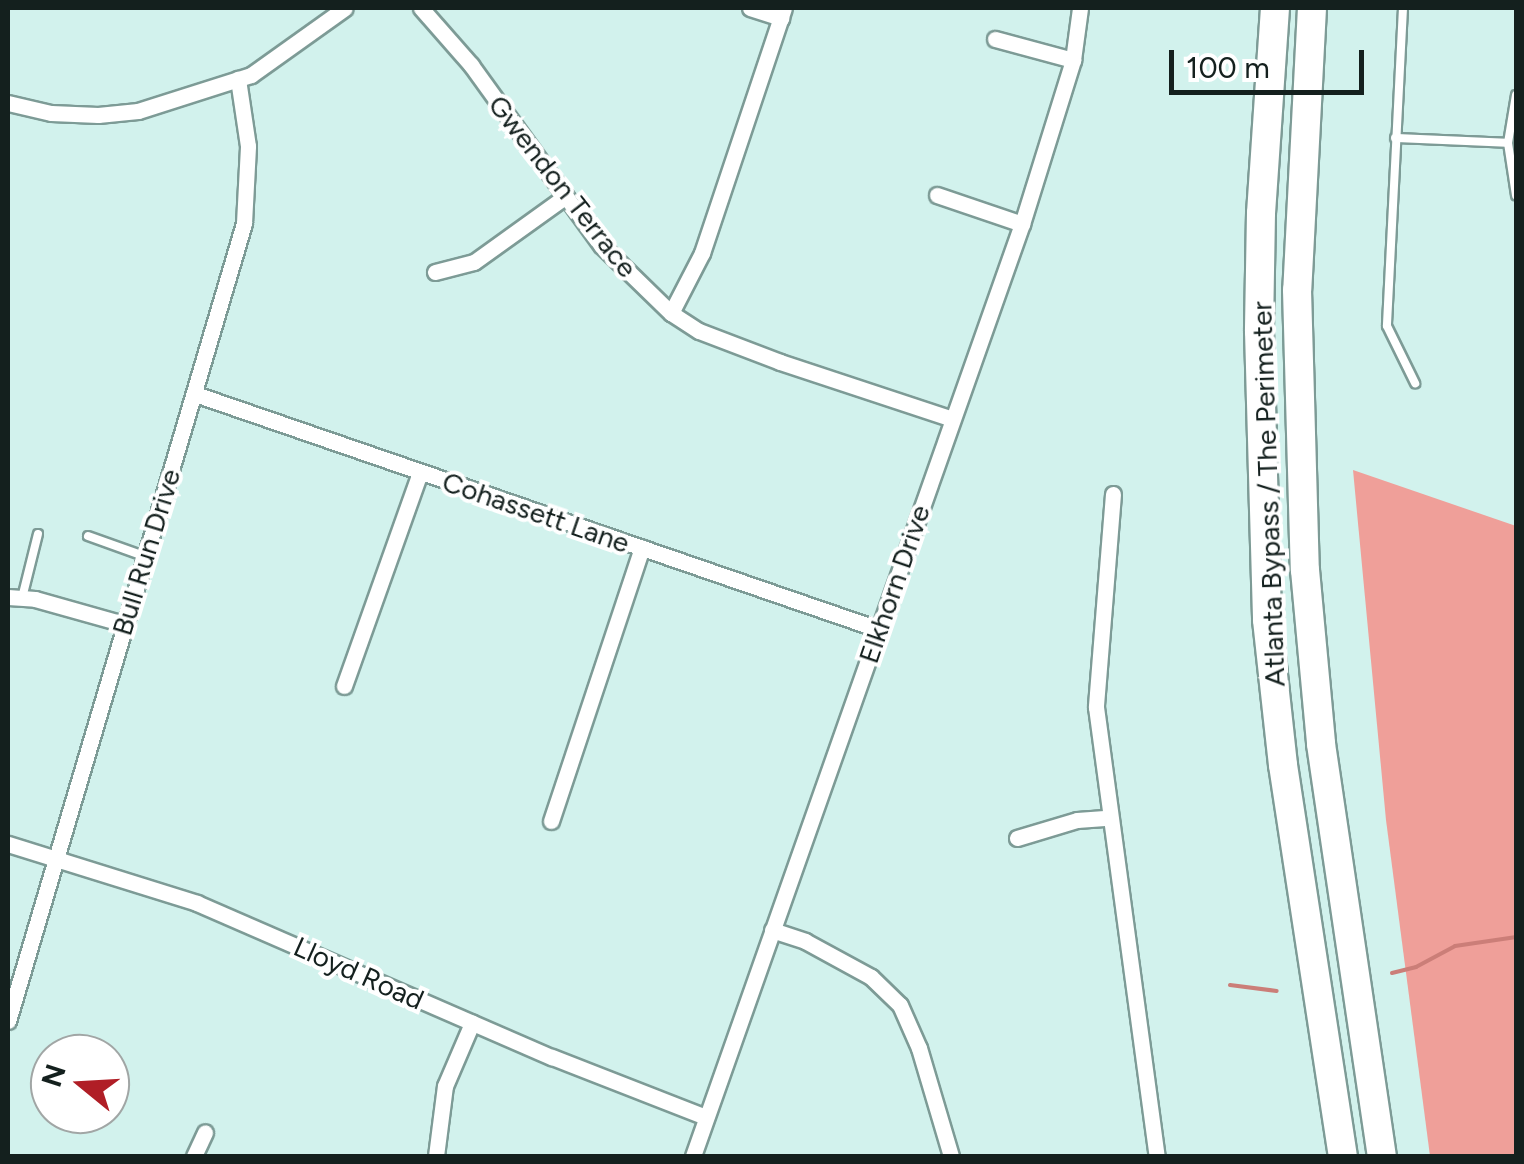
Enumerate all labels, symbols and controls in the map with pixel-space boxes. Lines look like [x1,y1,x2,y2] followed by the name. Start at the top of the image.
[1174,30,1369,92] scale bar
[1186,49,1270,86] text: 100 m
[482,88,644,284] street label: Gwendon Terrace
[1244,301,1292,687] street label: Atlanta Bypass / The Perimeter
[438,464,634,560] street label: Cohassett Lane
[105,465,187,639] street label: Bull Run Drive
[851,501,937,667] street label: Elkhorn Drive
[289,929,429,1017] street label: Lloyd Road
[30,1034,130,1134] north arrow
[34,1060,73,1091] text: N

